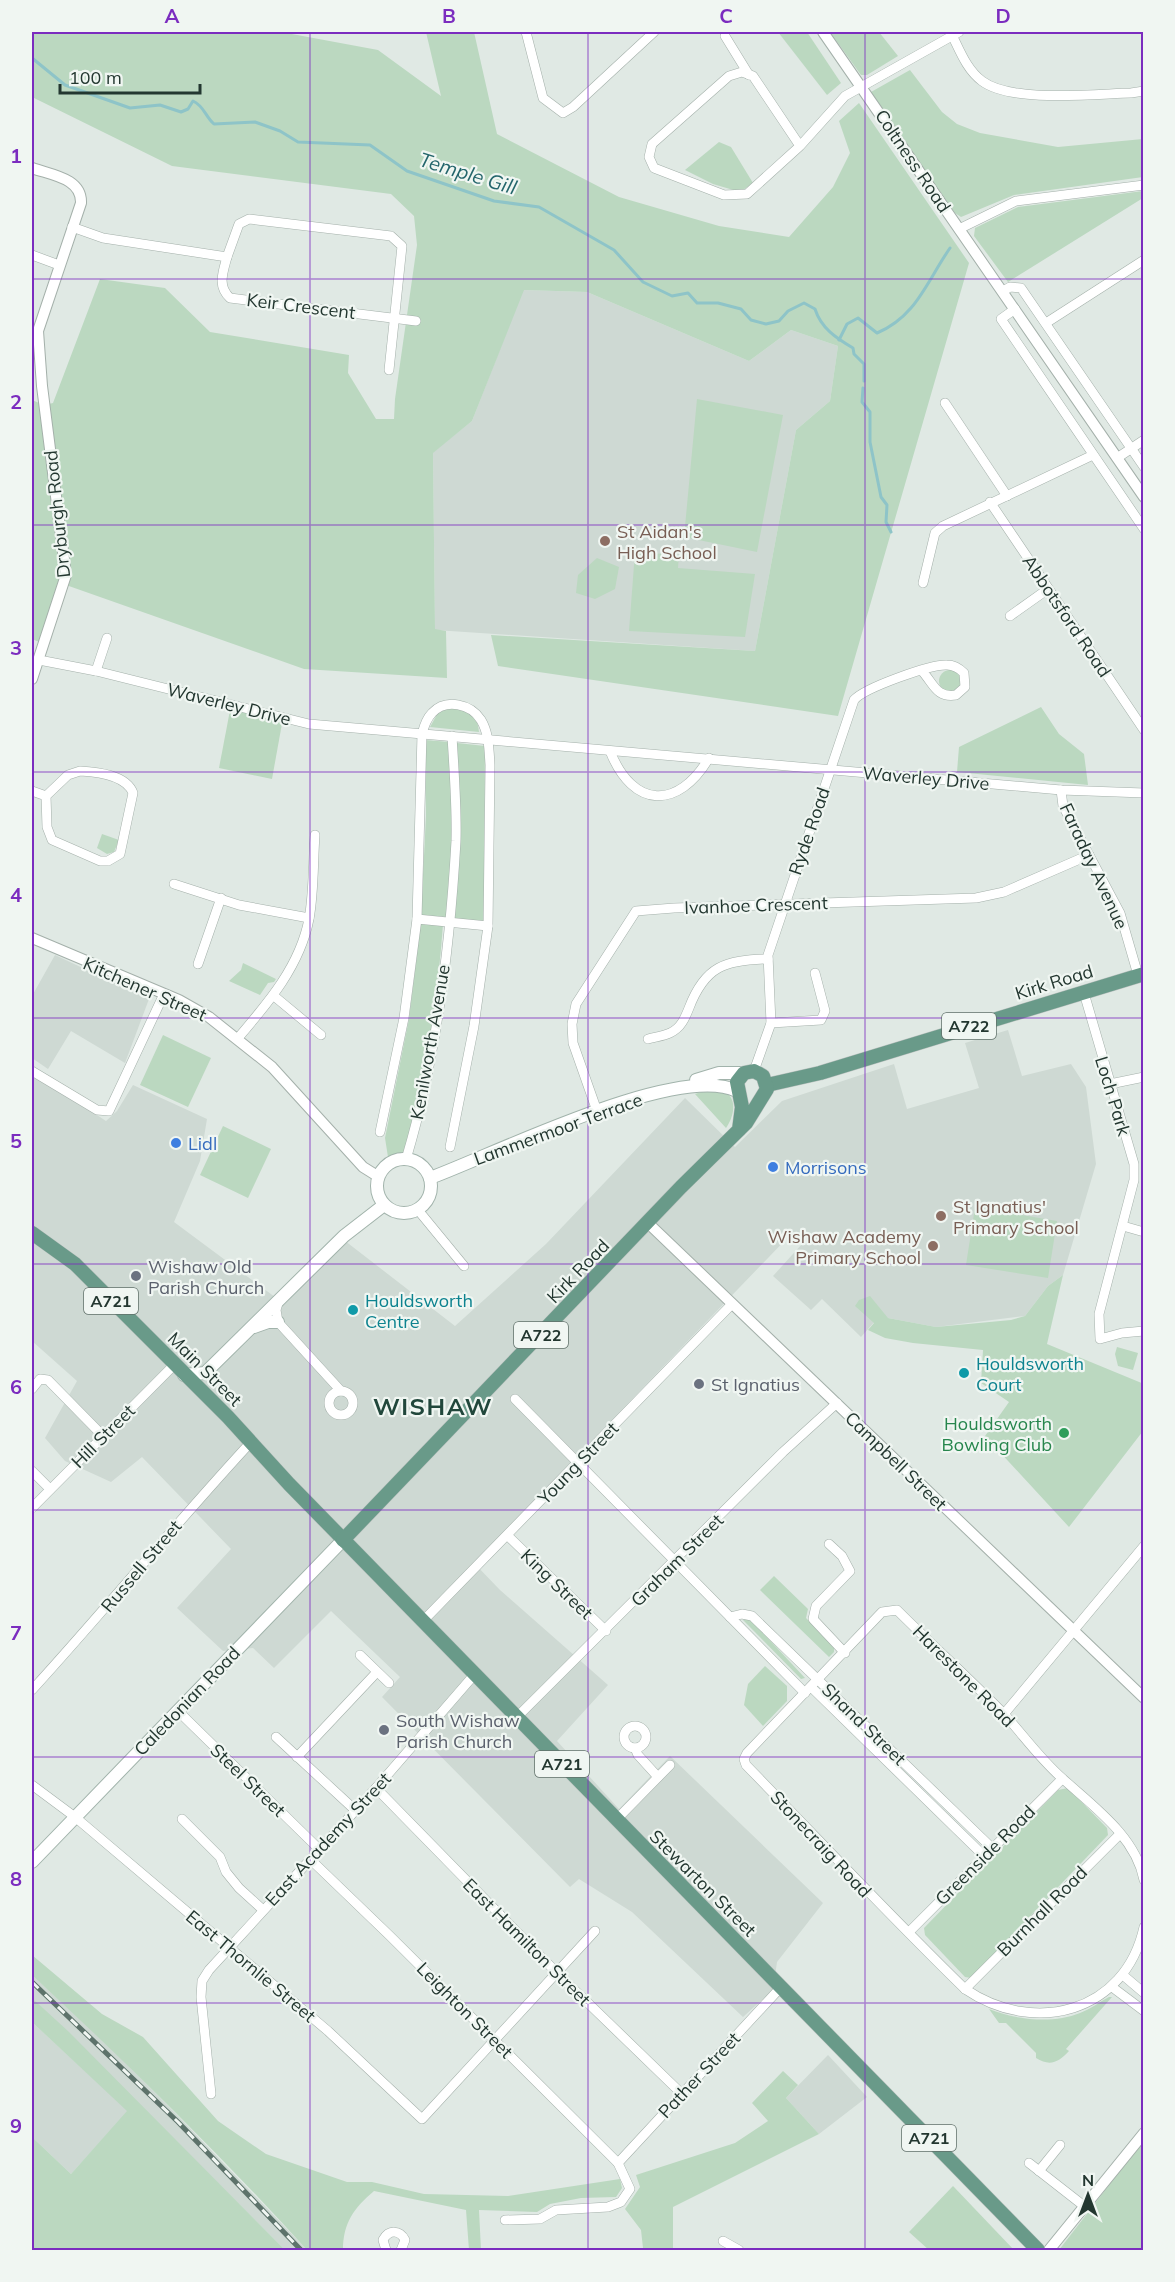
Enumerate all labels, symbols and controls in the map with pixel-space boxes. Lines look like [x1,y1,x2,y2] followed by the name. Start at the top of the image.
[165,3,180,28] text: A
[442,3,456,28] text: B
[719,3,733,28] text: C
[995,3,1011,28] text: D
[60,57,200,95] scale bar
[69,66,122,89] text: 100 m
[870,105,956,217] street label: Coltness Road
[10,143,22,168] text: 1
[416,146,520,200] water label: Temple Gill
[245,288,357,324] street label: Keir Crescent
[10,389,22,414] text: 2
[39,449,75,579] street label: Dryburgh Road
[617,520,717,564] place label: St Aidan's High School
[598,534,612,548] marker: St Aidan's High School
[1018,551,1116,681] street label: Abbotsford Road
[10,635,22,660] text: 3
[165,677,293,731] street label: Waverley Drive
[862,761,990,795] street label: Waverley Drive
[783,784,835,878] street label: Ryde Road
[1055,799,1133,933] street label: Faraday Avenue
[10,882,22,907] text: 4
[684,891,828,919] street label: Ivanhoe Crescent
[80,952,210,1026] street label: Kitchener Street
[1012,959,1096,1005] street label: Kirk Road
[405,963,455,1121] street label: Kenilworth Avenue
[942,1013,996,1039] road number: A722
[1090,1053,1136,1139] street label: Loch Park
[471,1088,645,1170] street label: Lammermoor Terrace
[10,1128,22,1153] text: 5
[188,1132,217,1155] place label: Lidl
[169,1136,183,1150] marker: Lidl
[785,1156,867,1179] place label: Morrisons
[766,1160,780,1174] marker: Morrisons
[953,1195,1079,1239] place label: St Ignatius' Primary School
[934,1209,948,1223] marker: St Ignatius' Primary School
[768,1225,921,1269] place label: Wishaw Academy Primary School
[542,1234,614,1308] street label: Kirk Road
[926,1239,940,1253] marker: Wishaw Academy Primary School
[148,1255,264,1299] place label: Wishaw Old Parish Church
[129,1269,143,1283] marker: Wishaw Old Parish Church
[84,1288,138,1314] road number: A721
[365,1289,473,1333] place label: Houldsworth Centre
[346,1303,360,1317] marker: Houldsworth Centre
[514,1322,568,1348] road number: A722
[163,1327,247,1411] street label: Main Street
[976,1352,1084,1396] place label: Houldsworth Court
[957,1366,971,1380] marker: Houldsworth Court
[711,1373,800,1396] place label: St Ignatius
[10,1374,22,1399] text: 6
[692,1377,706,1391] marker: St Ignatius
[373,1391,493,1421] district label: WISHAW
[66,1399,140,1473] street label: Hill Street
[840,1407,952,1515] street label: Campbell Street
[942,1412,1052,1456] place label: Houldsworth Bowling Club
[532,1417,623,1510] street label: Young Street
[1057,1426,1071,1440] marker: Houldsworth Bowling Club
[626,1509,728,1611] street label: Graham Street
[96,1515,186,1617] street label: Russell Street
[516,1544,598,1624] street label: King Street
[10,1620,22,1645] text: 7
[908,1620,1020,1732] street label: Harestone Road
[129,1642,245,1760] street label: Caledonian Road
[817,1678,911,1770] street label: Shand Street
[396,1709,520,1753] place label: South Wishaw Parish Church
[377,1723,391,1737] marker: South Wishaw Parish Church
[206,1738,290,1822] street label: Steel Street
[535,1751,589,1777] road number: A721
[260,1767,396,1911] street label: East Academy Street
[765,1786,877,1902] street label: Stonecraig Road
[930,1800,1040,1910] street label: Greenside Road
[645,1825,761,1941] street label: Stewarton Street
[992,1861,1092,1961] street label: Burnhall Road
[10,1866,22,1891] text: 8
[458,1873,596,2011] street label: East Hamilton Street
[181,1905,321,2027] street label: East Thornlie Street
[412,1957,518,2063] street label: Leighton Street
[653,2027,745,2123] street label: Pather Street
[10,2113,22,2138] text: 9
[902,2125,956,2151] road number: A721
[1058,2165,1118,2225] north arrow
[1082,2170,1094,2190] text: N

